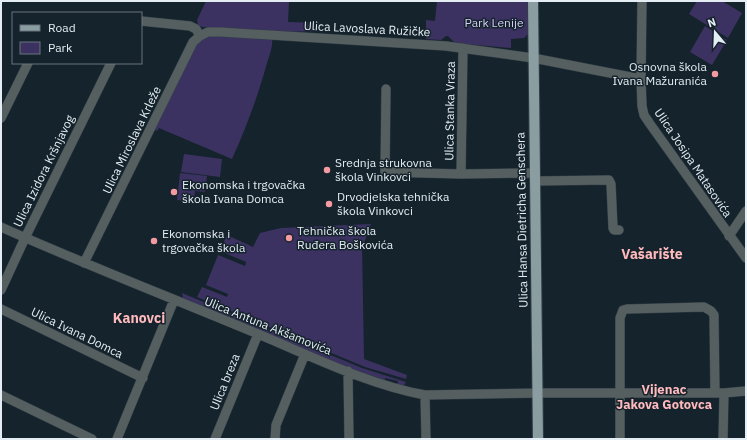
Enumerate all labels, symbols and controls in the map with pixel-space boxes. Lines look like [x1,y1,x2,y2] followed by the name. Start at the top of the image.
[12,12,142,64] legend
[695,12,735,52] north arrow
[464,15,524,30] park label: Park Lenije
[706,15,718,30] text: N
[303,18,431,39] street label: Ulica Lavoslava Ružičke
[48,20,76,35] text: Road
[48,40,73,55] text: Park
[612,59,708,88] place label: Osnovna škola Ivana Mažuranića
[441,61,458,161] street label: Ulica Stanka Vraza
[710,69,720,79] marker: Osnovna škola Ivana Mažuranića
[99,83,164,196] street label: Ulica Miroslava Krleže
[651,105,736,221] street label: Ulica Josipa Matasovića
[10,112,78,229] street label: Ulica Izidora Kršnjavog
[512,131,531,308] street label: Ulica Hansa Dietricha Genschera
[335,155,433,184] place label: Srednja strukovna škola Vinkovci
[322,165,332,175] marker: Srednja strukovna škola Vinkovci
[182,177,306,206] place label: Ekonomska i trgovačka škola Ivana Domca
[169,187,179,197] marker: Ekonomska i trgovačka škola Ivana Domca
[337,189,450,218] place label: Drvodjelska tehnička škola Vinkovci
[324,199,334,209] marker: Drvodjelska tehnička škola Vinkovci
[297,223,394,252] place label: Tehnička škola Ruđera Boškovića
[162,226,246,255] place label: Ekonomska i trgovačka škola
[284,233,294,243] marker: Tehnička škola Ruđera Boškovića
[149,236,159,246] marker: Ekonomska i trgovačka škola
[621,245,683,263] district label: Vašarište
[202,293,335,358] street label: Ulica Antuna Akšamovića
[29,304,126,362] street label: Ulica Ivana Domca
[113,309,165,327] district label: Kanovci
[206,351,243,412] street label: Ulica breza
[616,381,712,413] district label: Vijenac Jakova Gotovca

